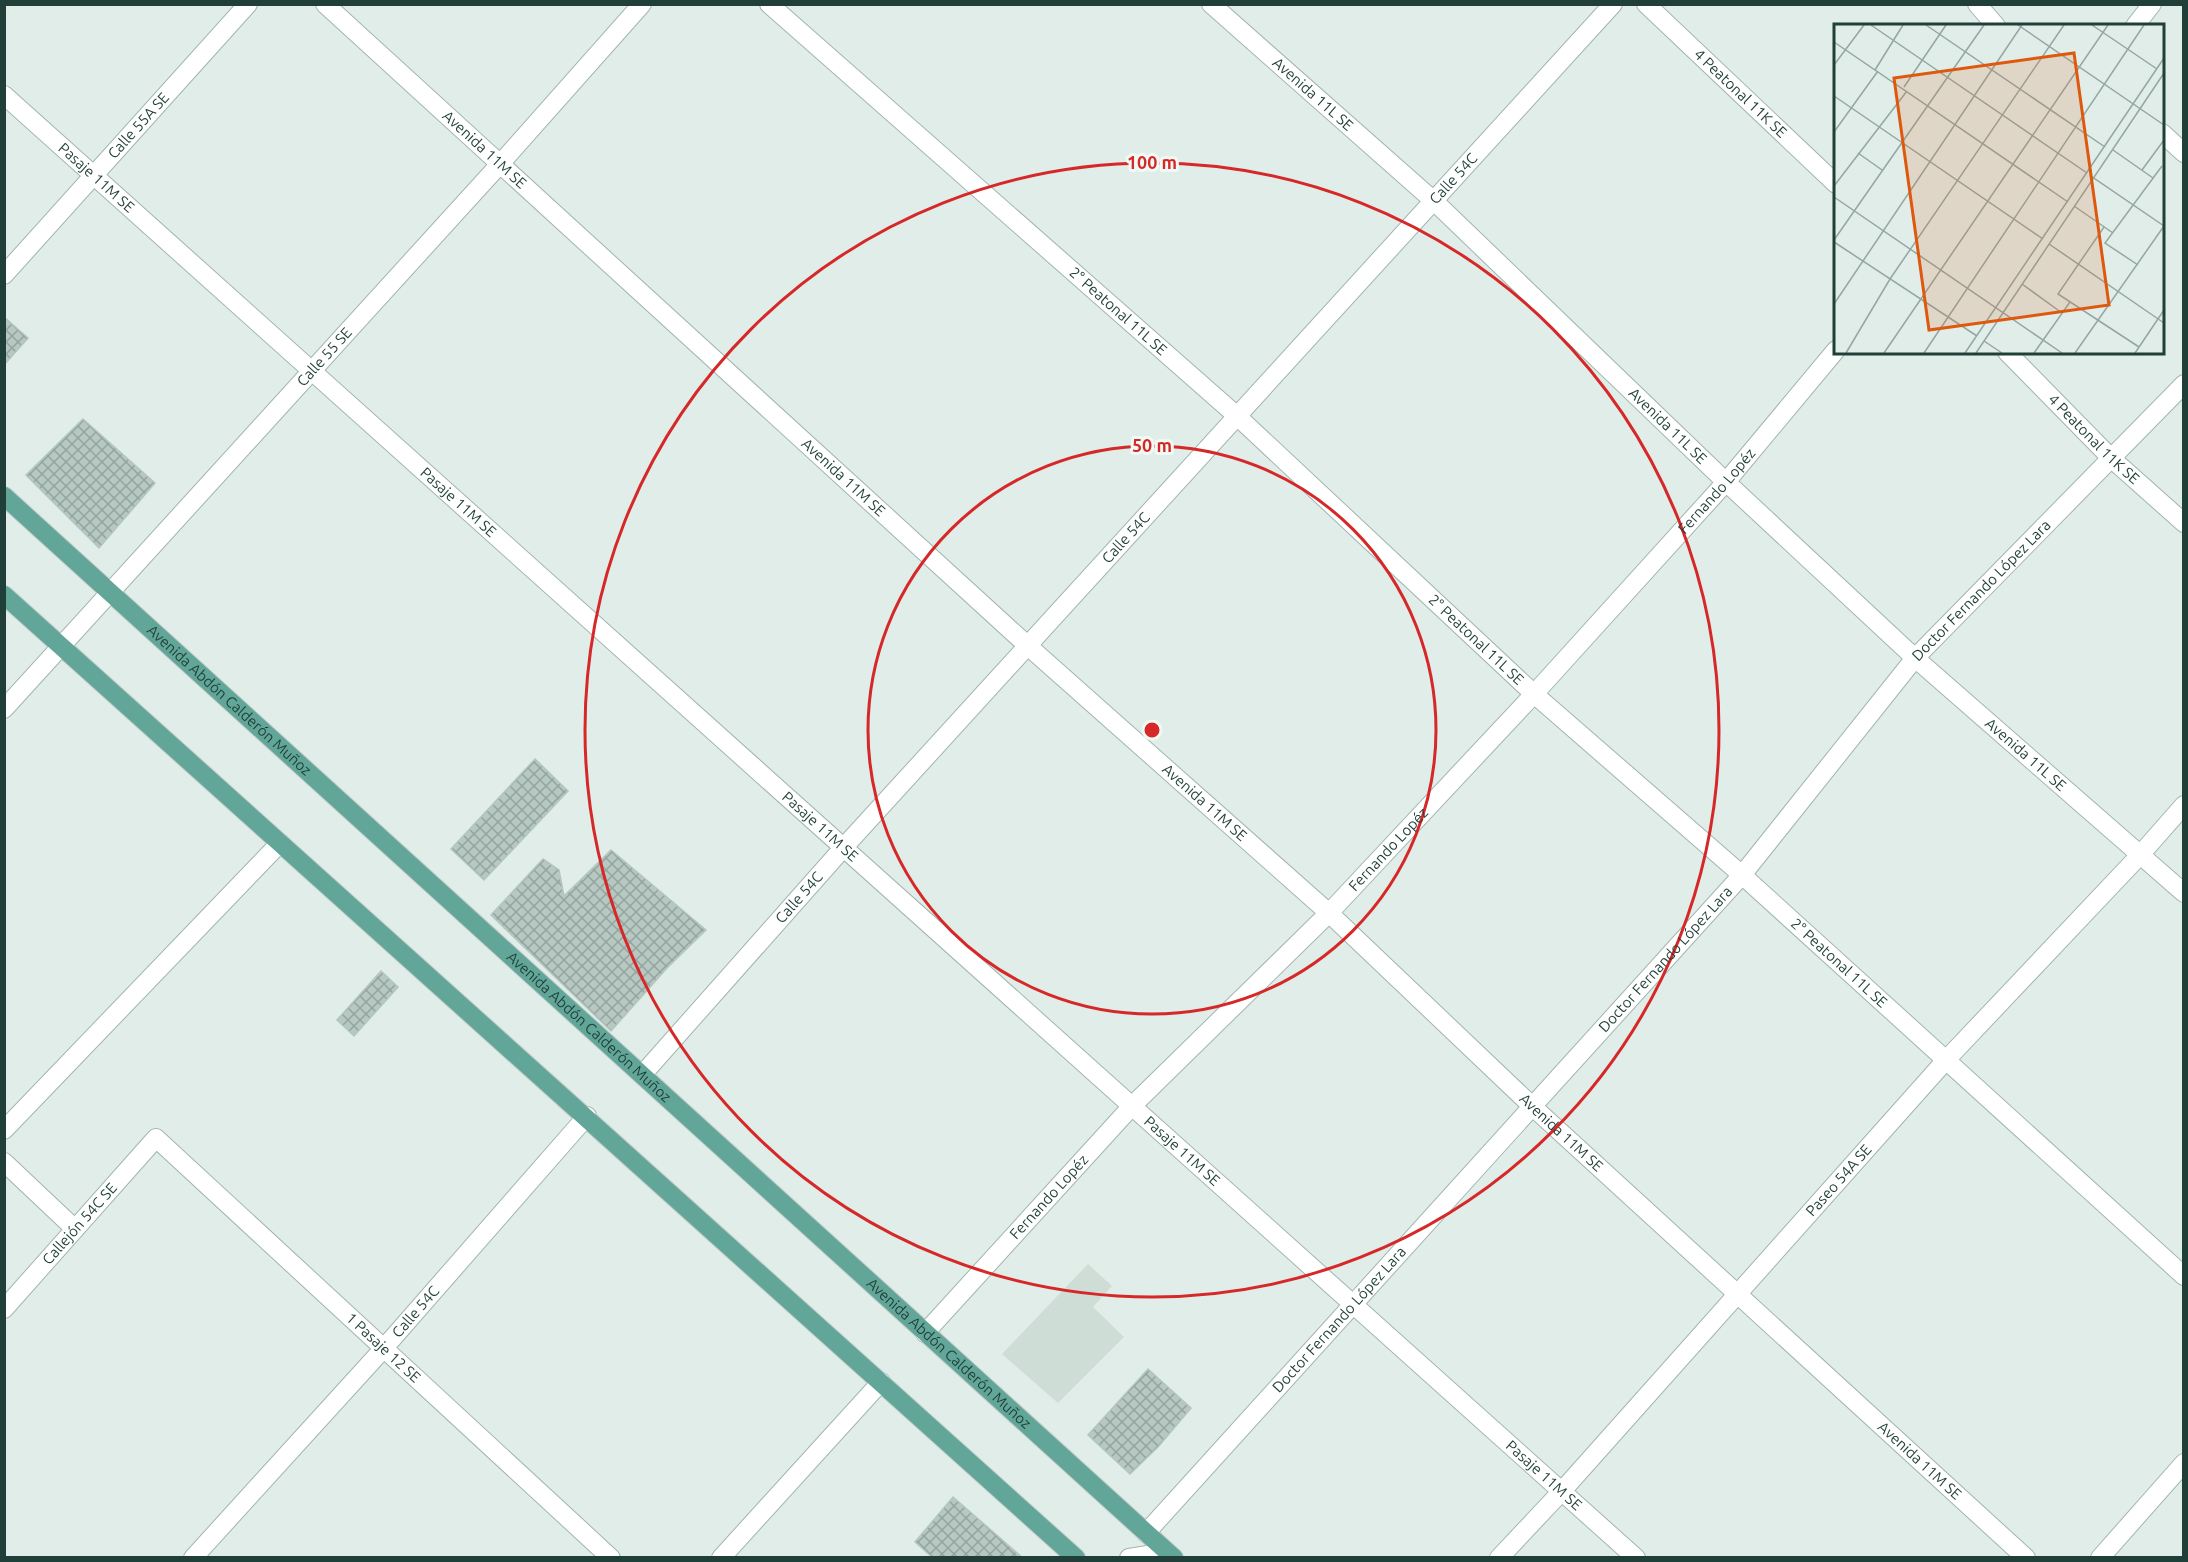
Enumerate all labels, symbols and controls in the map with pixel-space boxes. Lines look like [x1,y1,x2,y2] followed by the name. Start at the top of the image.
[1834,24,2164,354] inset map
[1691,45,1790,141] street label: 4 Peatonal 11K SE
[1270,54,1357,134] street label: Avenida 11L SE
[104,89,172,162] street label: Calle 55A SE
[440,107,530,192] street label: Avenida 11M SE
[55,139,138,216] street label: Pasaje 11M SE
[1426,150,1481,207] street label: Calle 54C
[1127,152,1177,172] text: 100 m
[1066,264,1171,358] street label: 2° Peatonal 11L SE
[293,324,355,389] street label: Calle 55 SE
[1626,384,1711,467] street label: Avenida 11L SE
[2045,390,2143,487] street label: 4 Peatonal 11K SE
[798,435,889,519] street label: Avenida 11M SE
[1132,435,1172,455] text: 50 m
[1674,445,1758,537] street label: Fernando Lopéz
[417,463,500,540] street label: Pasaje 11M SE
[1098,509,1153,566] street label: Calle 54C
[1908,516,2054,664] street label: Doctor Fernando López Lara
[1425,591,1528,688] street label: 2° Peatonal 11L SE
[144,621,315,779] street label: Avenida Abdón Calderón Muñoz
[1982,714,2070,794] street label: Avenida 11L SE
[1142,720,1162,740] centre of rings
[1159,760,1251,844] street label: Avenida 11M SE
[779,788,862,865] street label: Pasaje 11M SE
[1345,804,1431,894] street label: Fernando Lopéz
[772,868,826,926] street label: Calle 54C
[1595,883,1735,1035] street label: Doctor Fernando López Lara
[1788,915,1891,1011] street label: 2° Peatonal 11L SE
[504,948,675,1105] street label: Avenida Abdón Calderón Muñoz
[1516,1090,1607,1175] street label: Avenida 11M SE
[1141,1112,1224,1189] street label: Pasaje 11M SE
[1802,1141,1875,1219] street label: Paseo 54A SE
[1006,1151,1091,1242] street label: Fernando Lopéz
[39,1179,120,1268] street label: Callejón 54C SE
[1269,1243,1409,1396] street label: Doctor Fernando López Lara
[864,1274,1035,1432] street label: Avenida Abdón Calderón Muñoz
[388,1282,442,1341] street label: Calle 54C
[343,1309,424,1386] street label: 1 Pasaje 12 SE
[1875,1418,1965,1503] street label: Avenida 11M SE
[1503,1437,1586,1513] street label: Pasaje 11M SE

